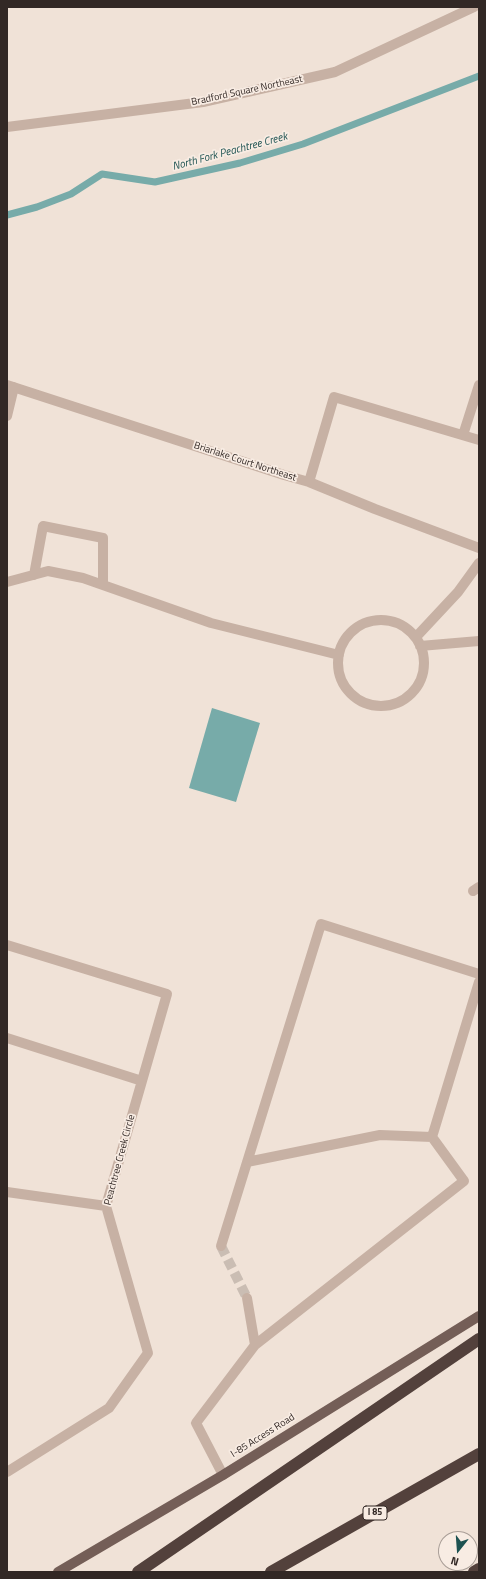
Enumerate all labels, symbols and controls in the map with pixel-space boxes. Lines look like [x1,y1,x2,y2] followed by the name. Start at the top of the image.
[190,73,304,109] street label: Bradford Square Northeast
[171,130,289,174] water label: North Fork Peachtree Creek
[192,440,298,484] street label: Briarlake Court Northeast
[102,1113,138,1207] street label: Peachtree Creek Circle
[229,1412,297,1460] street label: I-85 Access Road
[363,1506,387,1520] road number: I 85
[438,1531,478,1571] north arrow
[449,1553,461,1570] text: N

